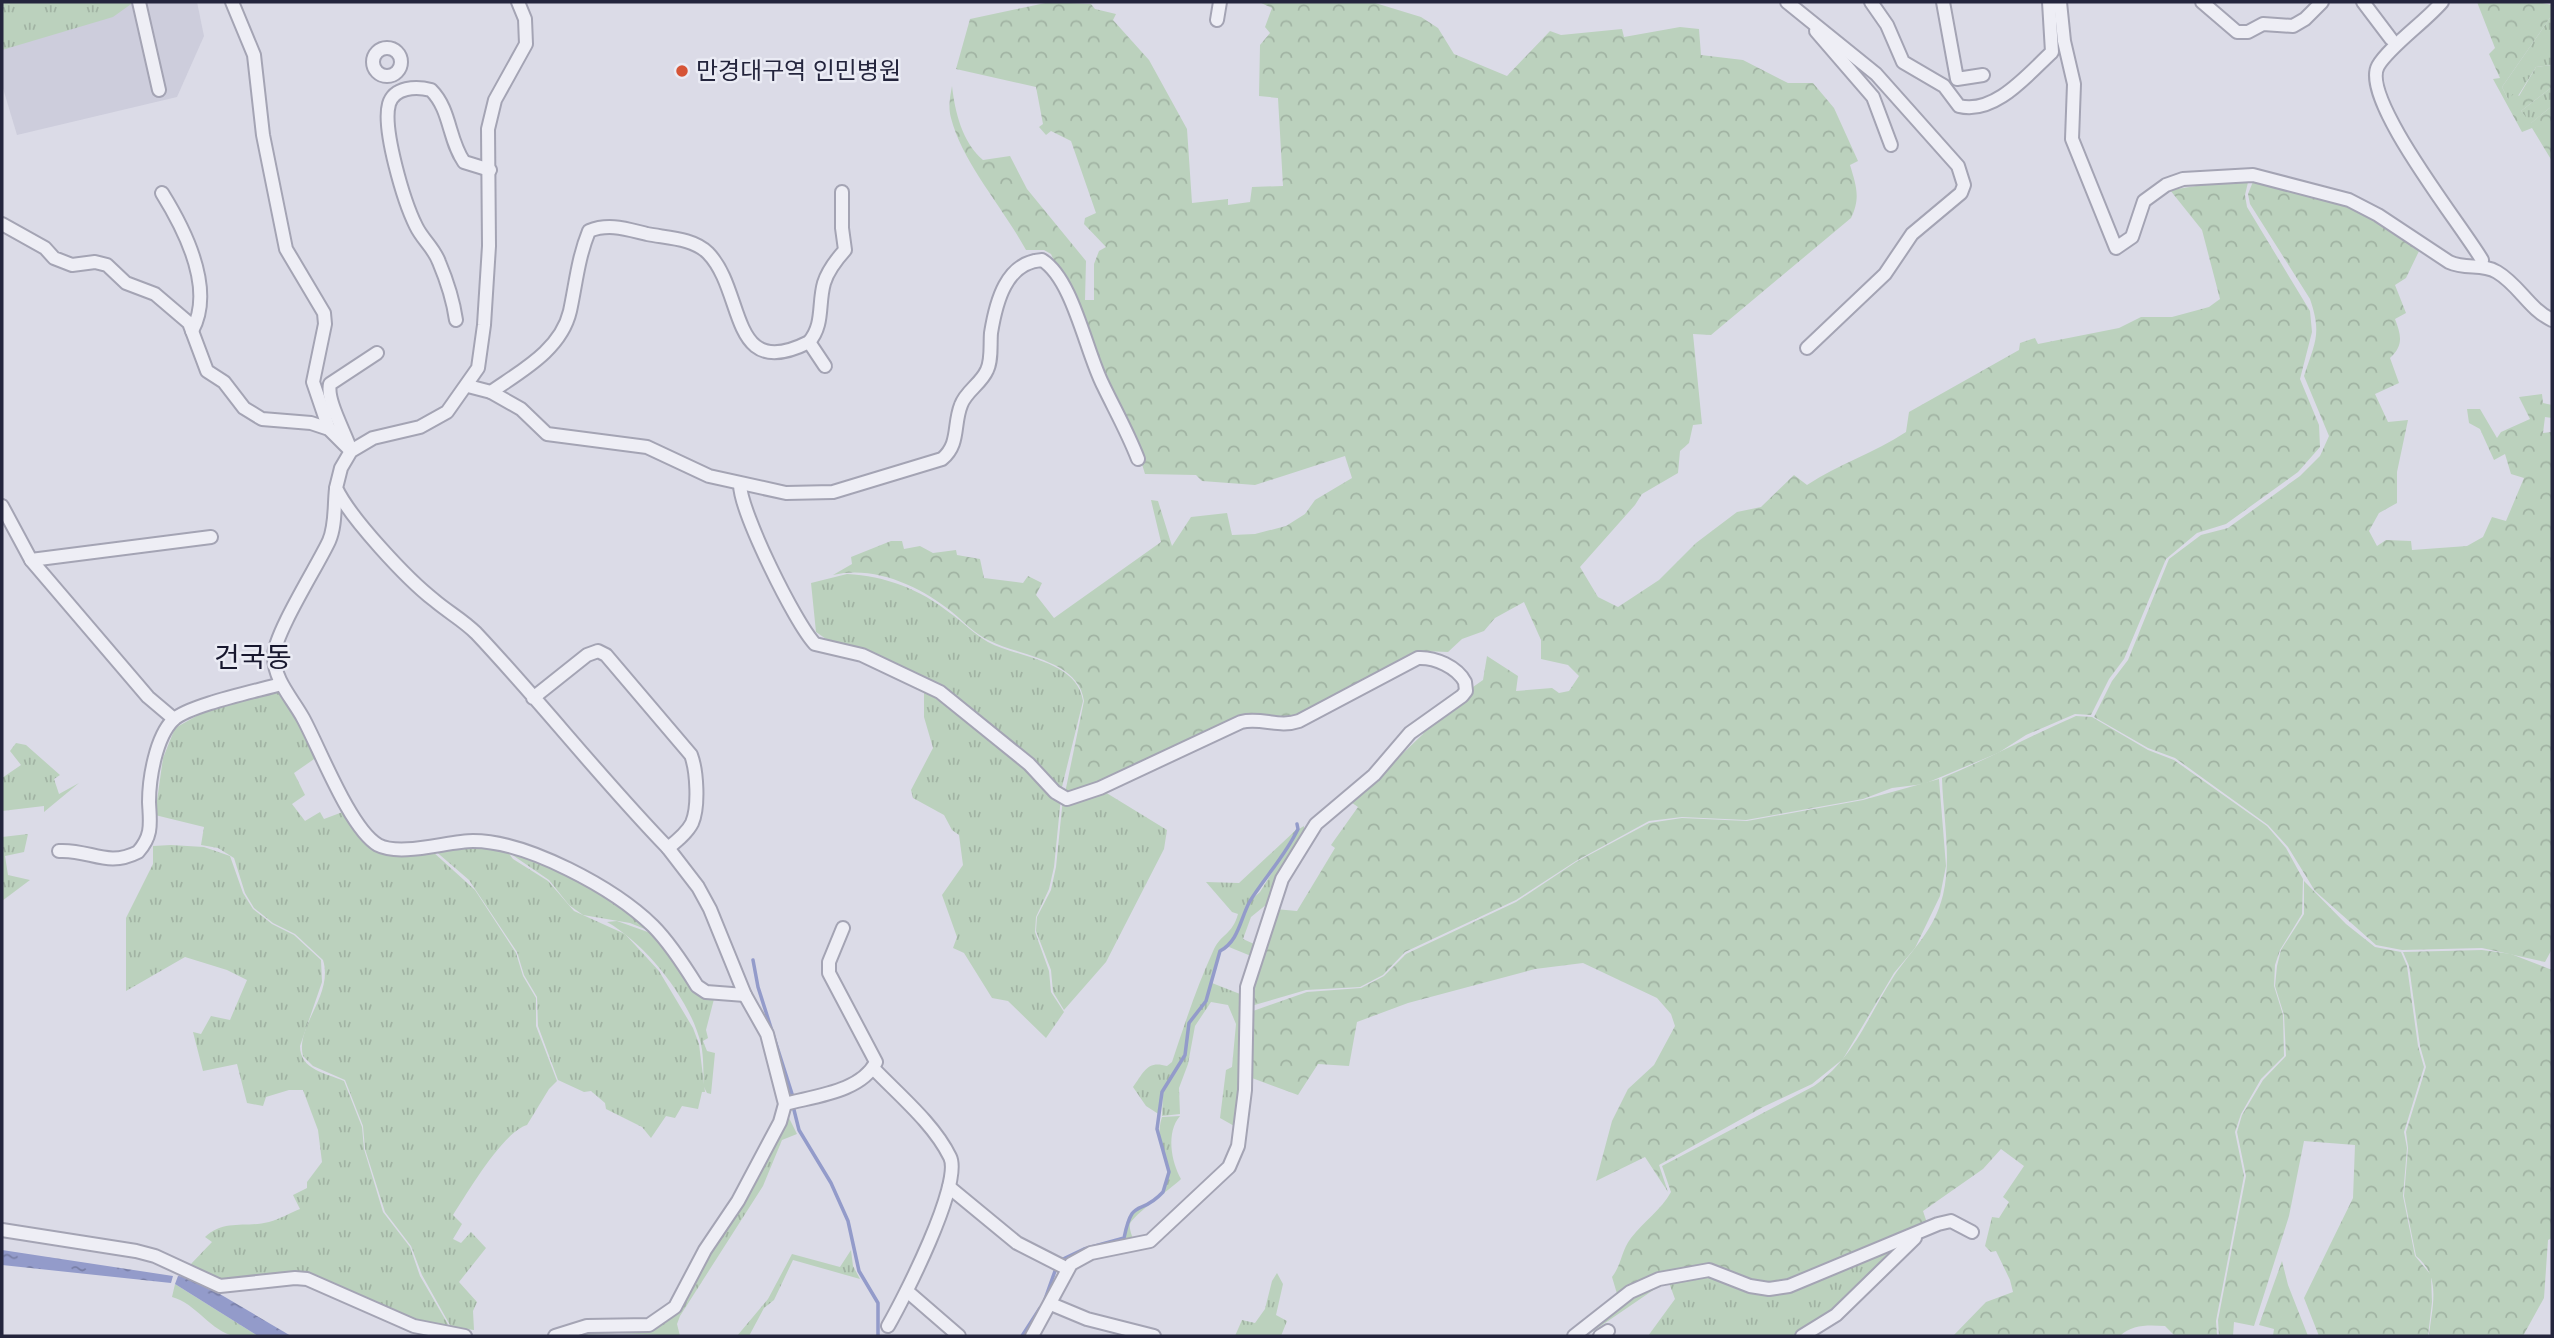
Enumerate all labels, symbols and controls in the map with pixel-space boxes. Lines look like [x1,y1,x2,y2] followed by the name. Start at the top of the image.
[696,57,901,85] place label: 만경대구역 인민병원
[674,63,690,79] marker: 만경대구역 인민병원
[214,641,292,674] district label: 건국동

